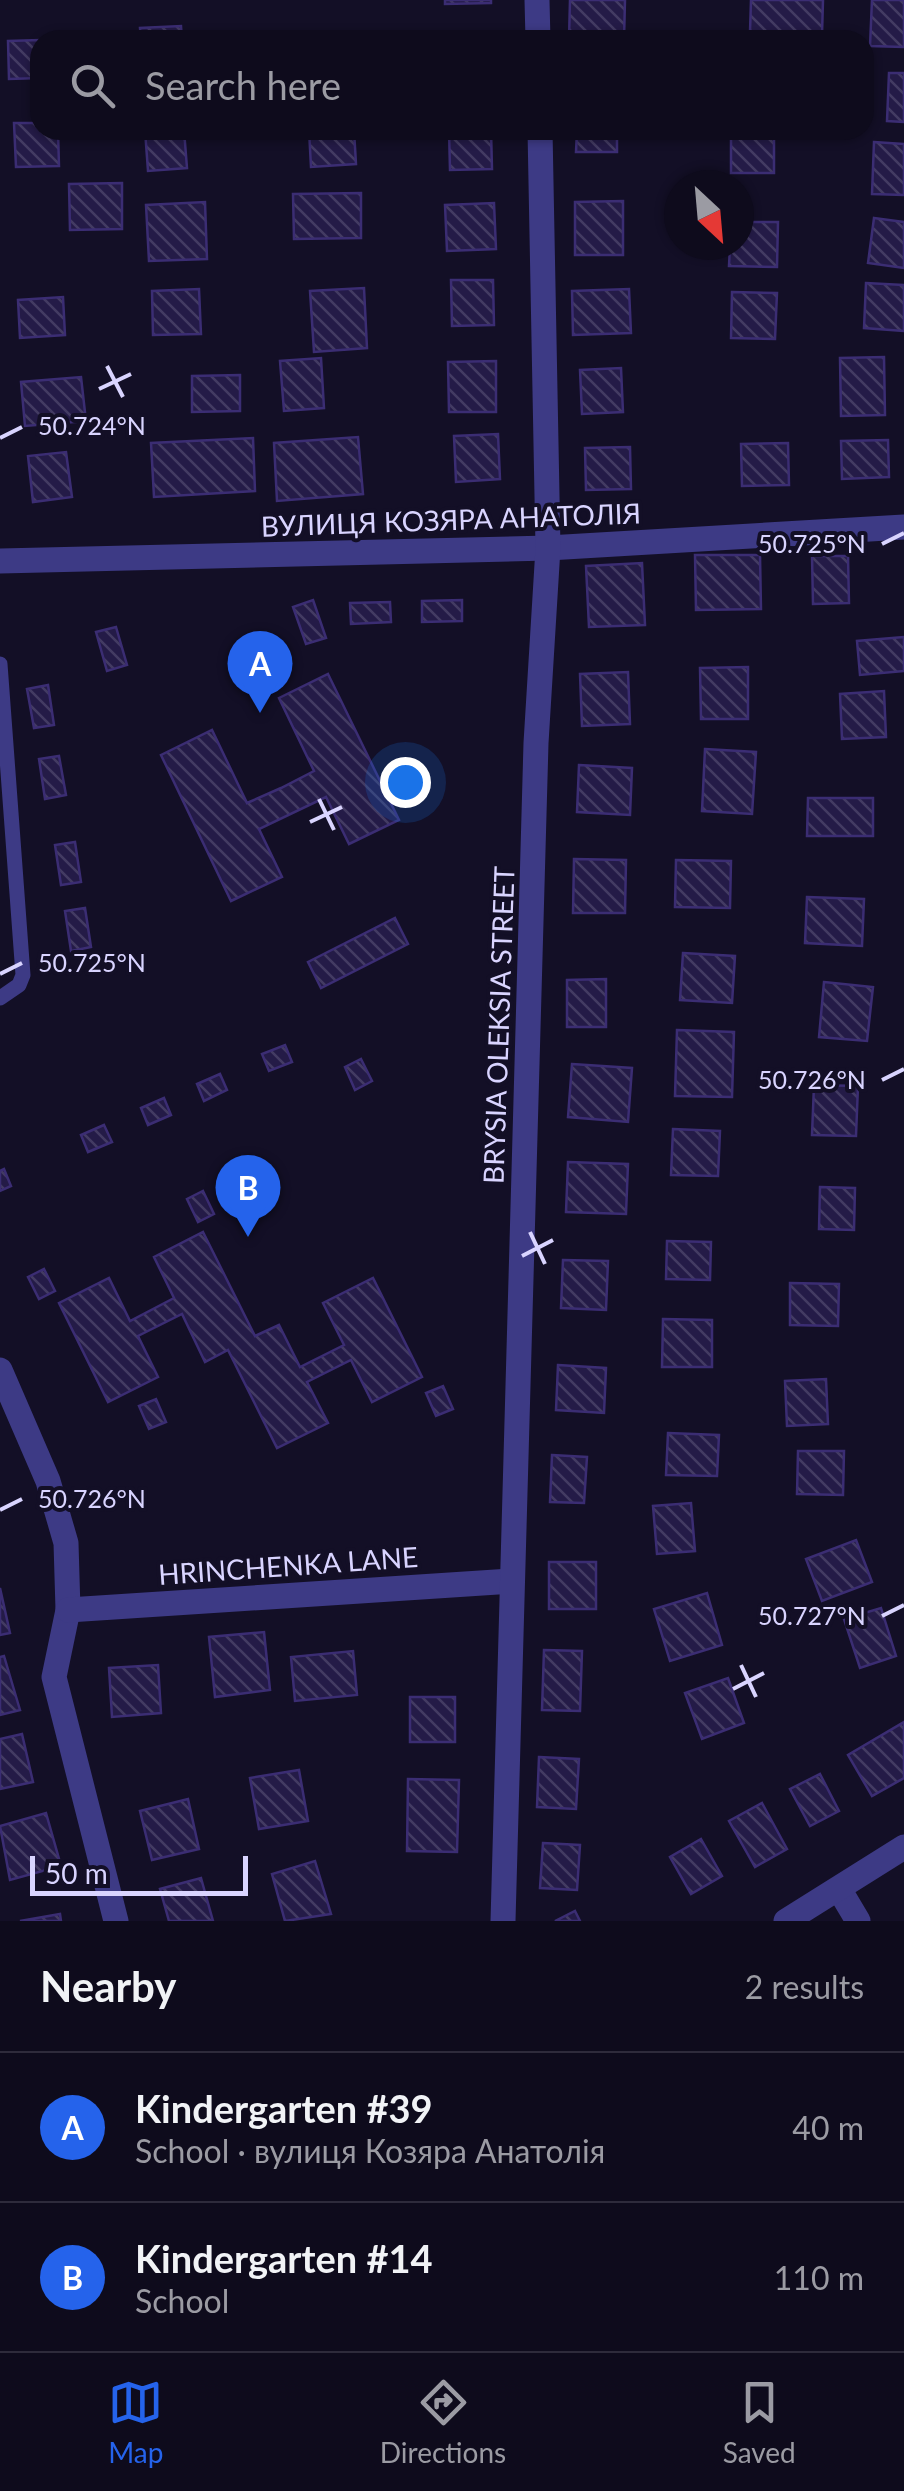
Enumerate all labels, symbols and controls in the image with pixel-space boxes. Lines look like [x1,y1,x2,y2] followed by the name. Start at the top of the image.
[30,30,874,140] search box
[65,58,120,113] icon: search
[145,62,341,108] text: Search here
[664,170,754,260] north arrow
[38,410,146,440] text: 50.724°N
[260,495,642,543] street label: ВУЛИЦЯ КОЗЯРА АНАТОЛІЯ
[758,528,866,558] text: 50.725°N
[228,630,292,713] pin: A
[380,757,431,808] your location
[475,865,521,1184] street label: BRYSIA OLEKSIA STREET
[38,947,146,977] text: 50.725°N
[758,1064,866,1094] text: 50.726°N
[216,1154,280,1237] pin: B
[38,1483,146,1513] text: 50.726°N
[157,1539,419,1591] street label: HRINCHENKA LANE
[758,1600,866,1630] text: 50.727°N
[30,1851,248,1896] scale bar
[45,1856,108,1890] text: 50 m
[40,1961,177,2011] text: Nearby
[745,1967,864,2006] text: 2 results
[135,2085,433,2131] text: Kindergarten #39
[61,2108,84,2147] text: A
[792,2108,864,2147] text: 40 m
[135,2131,605,2170] text: School · вулиця Козяра Анатолія
[135,2235,433,2281] text: Kindergarten #14
[62,2258,83,2297] text: B
[774,2258,864,2297] text: 110 m
[135,2281,229,2320] text: School
[108,2375,163,2469] tab: Map
[380,2375,506,2469] tab: Directions
[723,2375,796,2469] tab: Saved

